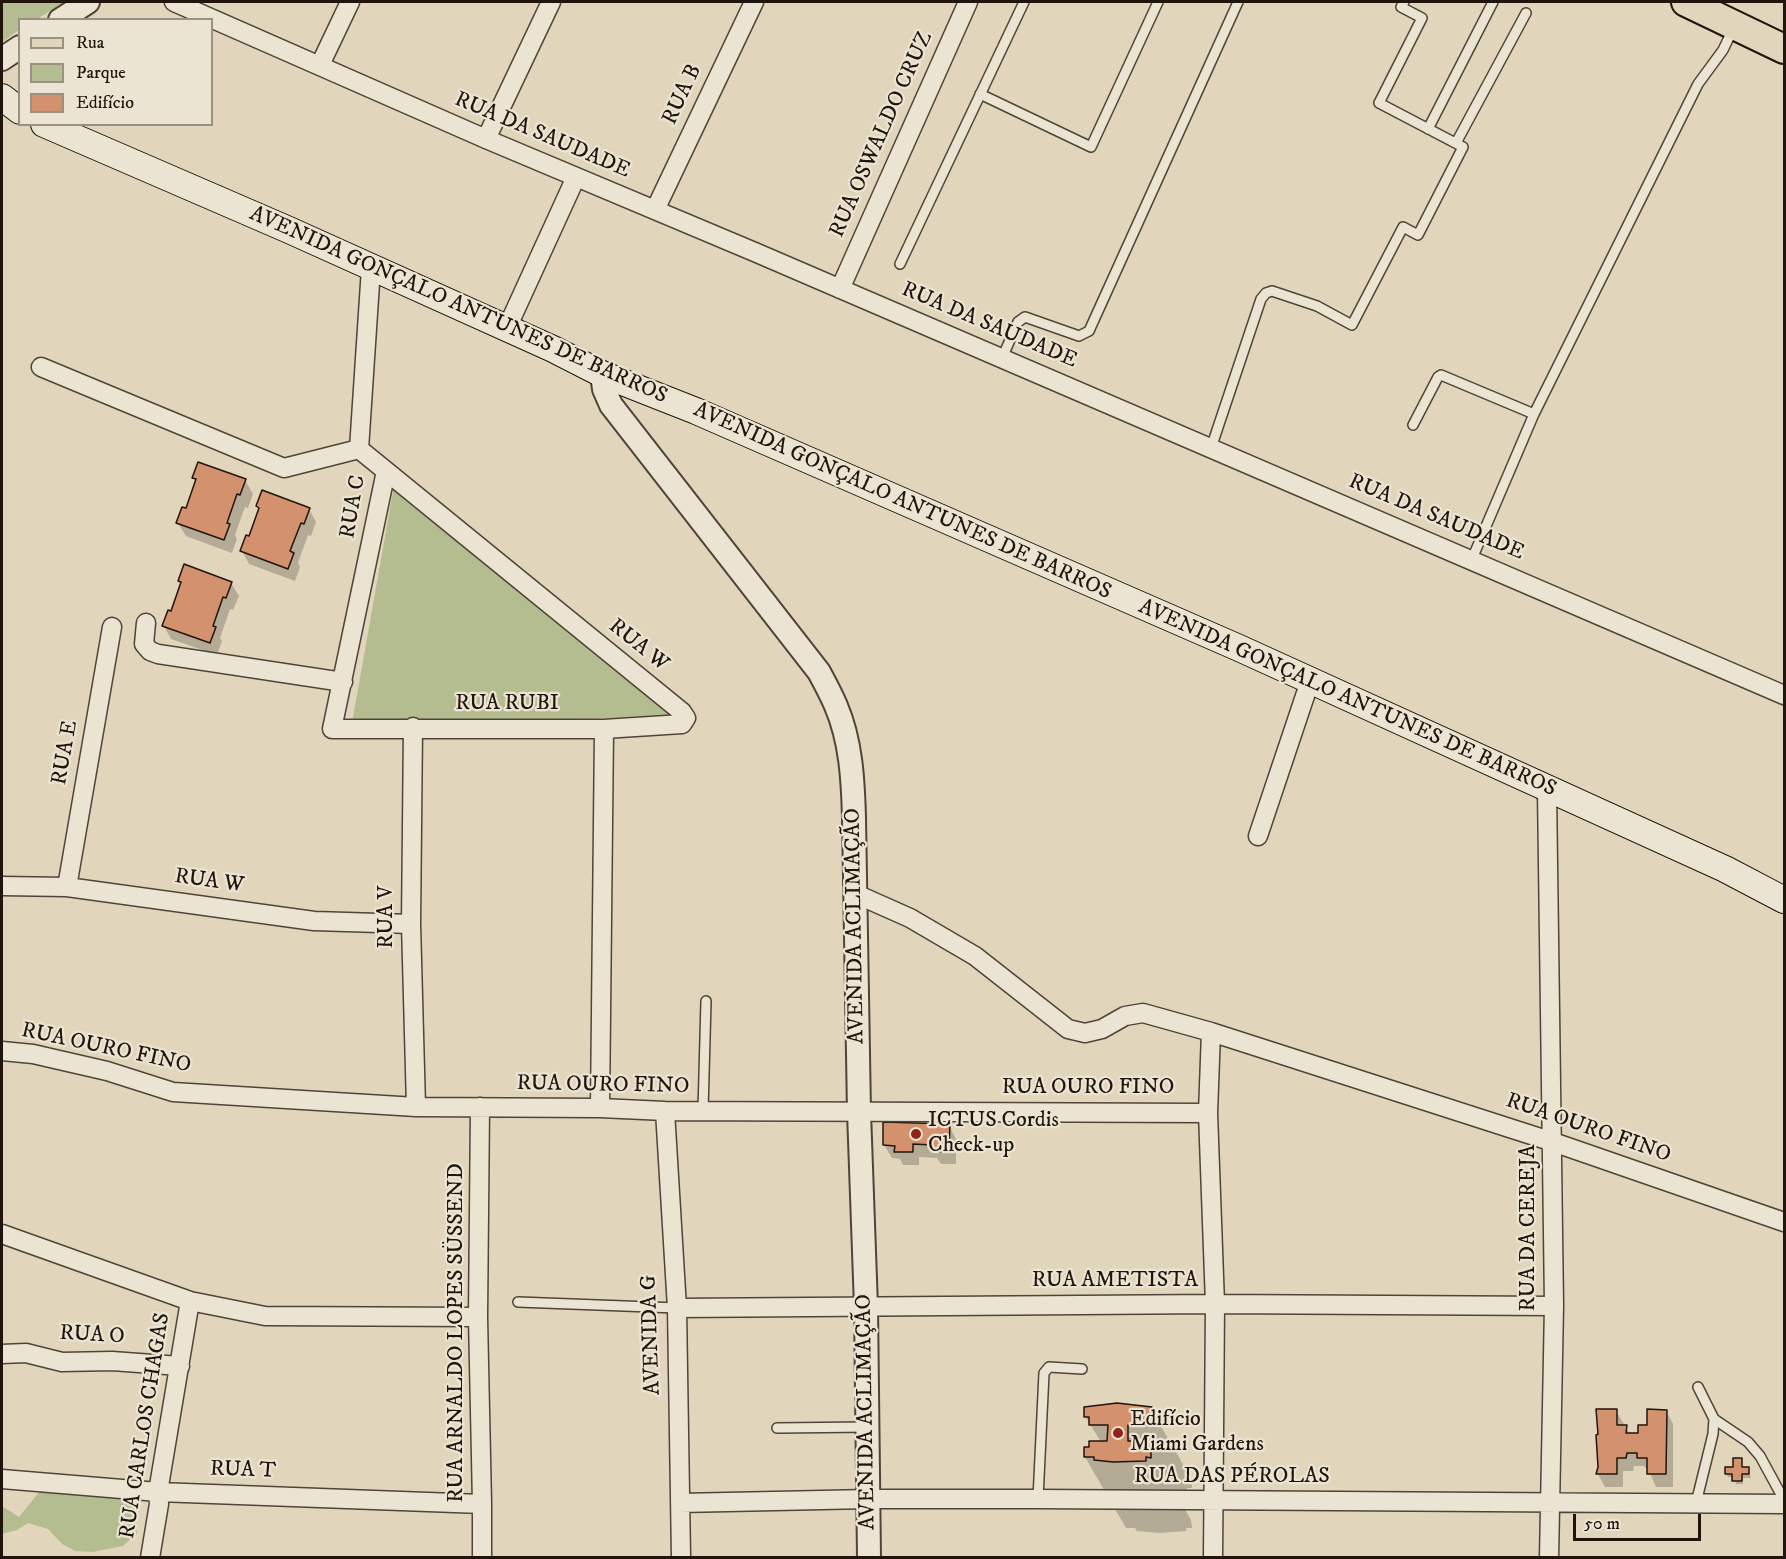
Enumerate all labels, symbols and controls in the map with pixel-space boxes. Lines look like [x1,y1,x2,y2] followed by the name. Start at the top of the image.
[18,18,213,126] legend
[825,28,939,242] street label: RUA OSWALDO CRUZ
[76,32,104,54] text: Rua
[658,61,708,129] street label: RUA B
[76,62,126,84] text: Parque
[450,87,634,185] street label: RUA DA SAUDADE
[76,92,134,114] text: Edifício
[245,202,671,410] street label: AVENIDA GONÇALO ANTUNES DE BARROS
[897,277,1081,375] street label: RUA DA SAUDADE
[689,398,1115,606] street label: AVENIDA GONÇALO ANTUNES DE BARROS
[1344,469,1528,567] street label: RUA DA SAUDADE
[335,473,373,541] street label: RUA C
[1134,595,1560,803] street label: AVENIDA GONÇALO ANTUNES DE BARROS
[603,614,673,678] street label: RUA W
[455,691,559,717] street label: RUA RUBI
[47,719,85,787] street label: RUA E
[841,808,871,1044] street label: AVENIDA ACLIMAÇÃO
[173,864,245,900] street label: RUA W
[374,885,400,949] street label: RUA V
[19,1018,193,1080] street label: RUA OURO FINO
[516,1071,690,1101] street label: RUA OURO FINO
[1002,1075,1174,1101] street label: RUA OURO FINO
[1502,1088,1674,1170] street label: RUA OURO FINO
[928,1108,1059,1160] place label: ICTUS Cordis Check-up
[909,1127,923,1141] marker: ICTUS Cordis Check-up
[1516,1144,1542,1312] street label: RUA DA CEREJA
[444,1163,470,1503] street label: RUA ARNALDO LOPES SÜSSEND
[1032,1268,1198,1294] street label: RUA AMETISTA
[637,1274,667,1396] street label: AVENIDA G
[852,1294,882,1530] street label: AVENIDA ACLIMAÇÃO
[115,1311,177,1541] street label: RUA CARLOS CHAGAS
[59,1321,125,1351] street label: RUA O
[1130,1407,1264,1458] place label: Edifício Miami Gardens
[1111,1426,1125,1440] marker: Edifício Miami Gardens
[209,1457,277,1485] street label: RUA T
[1134,1464,1330,1490] street label: RUA DAS PÉROLAS
[1576,1502,1704,1540] scale bar
[1584,1513,1620,1535] text: 50 m

